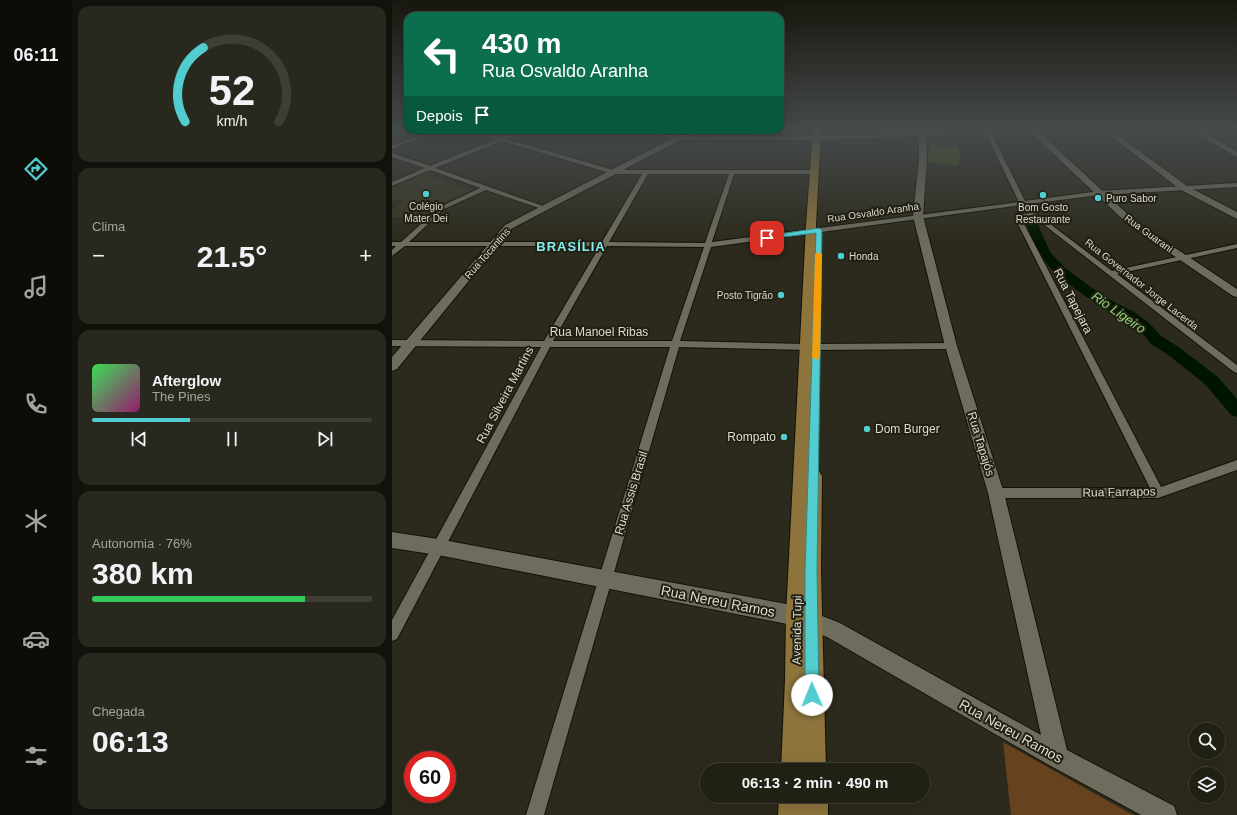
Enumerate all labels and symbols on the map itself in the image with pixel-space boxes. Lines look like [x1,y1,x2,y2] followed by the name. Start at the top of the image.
[421,189,431,199] marker: Colégio Mater Dei
[1038,190,1048,200] marker: Bom Gosto Restaurante
[1093,193,1103,203] marker: Puro Sabor
[1106,193,1157,204] place label: Puro Sabor
[404,201,448,224] place label: Colégio Mater Dei
[827,201,920,224] street label: Rua Osvaldo Aranha
[1016,202,1071,225] place label: Bom Gosto Restaurante
[1123,212,1175,255] street label: Rua Guarani
[750,221,784,255] pin
[462,226,512,281] street label: Rua Tocantins
[1083,237,1201,332] street label: Rua Governador Jorge Lacerda
[536,239,606,254] district label: BRASÍLIA
[836,251,846,261] marker: Honda
[849,251,879,262] place label: Honda
[1051,266,1096,336] street label: Rua Tapejara
[1089,288,1148,336] water label: Rio Ligeiro
[717,290,773,301] place label: Posto Tigrão
[776,290,786,300] marker: Posto Tigrão
[550,325,648,339] street label: Rua Manoel Ribas
[474,344,536,446] street label: Rua Silveira Martins
[965,410,997,478] street label: Rua Tapajós
[875,422,940,436] place label: Dom Burger
[862,424,872,434] marker: Dom Burger
[727,430,776,444] place label: Rompato
[779,432,789,442] marker: Rompato
[612,449,650,537] street label: Rua Assis Brasil
[1082,484,1156,500] street label: Rua Farrapos
[660,582,776,620] street label: Rua Nereu Ramos
[789,595,805,665] street label: Avenida Tupi
[791,674,833,716] position arrow
[956,696,1066,766] street label: Rua Nereu Ramos
[404,751,456,803] speed limit sign: 60

